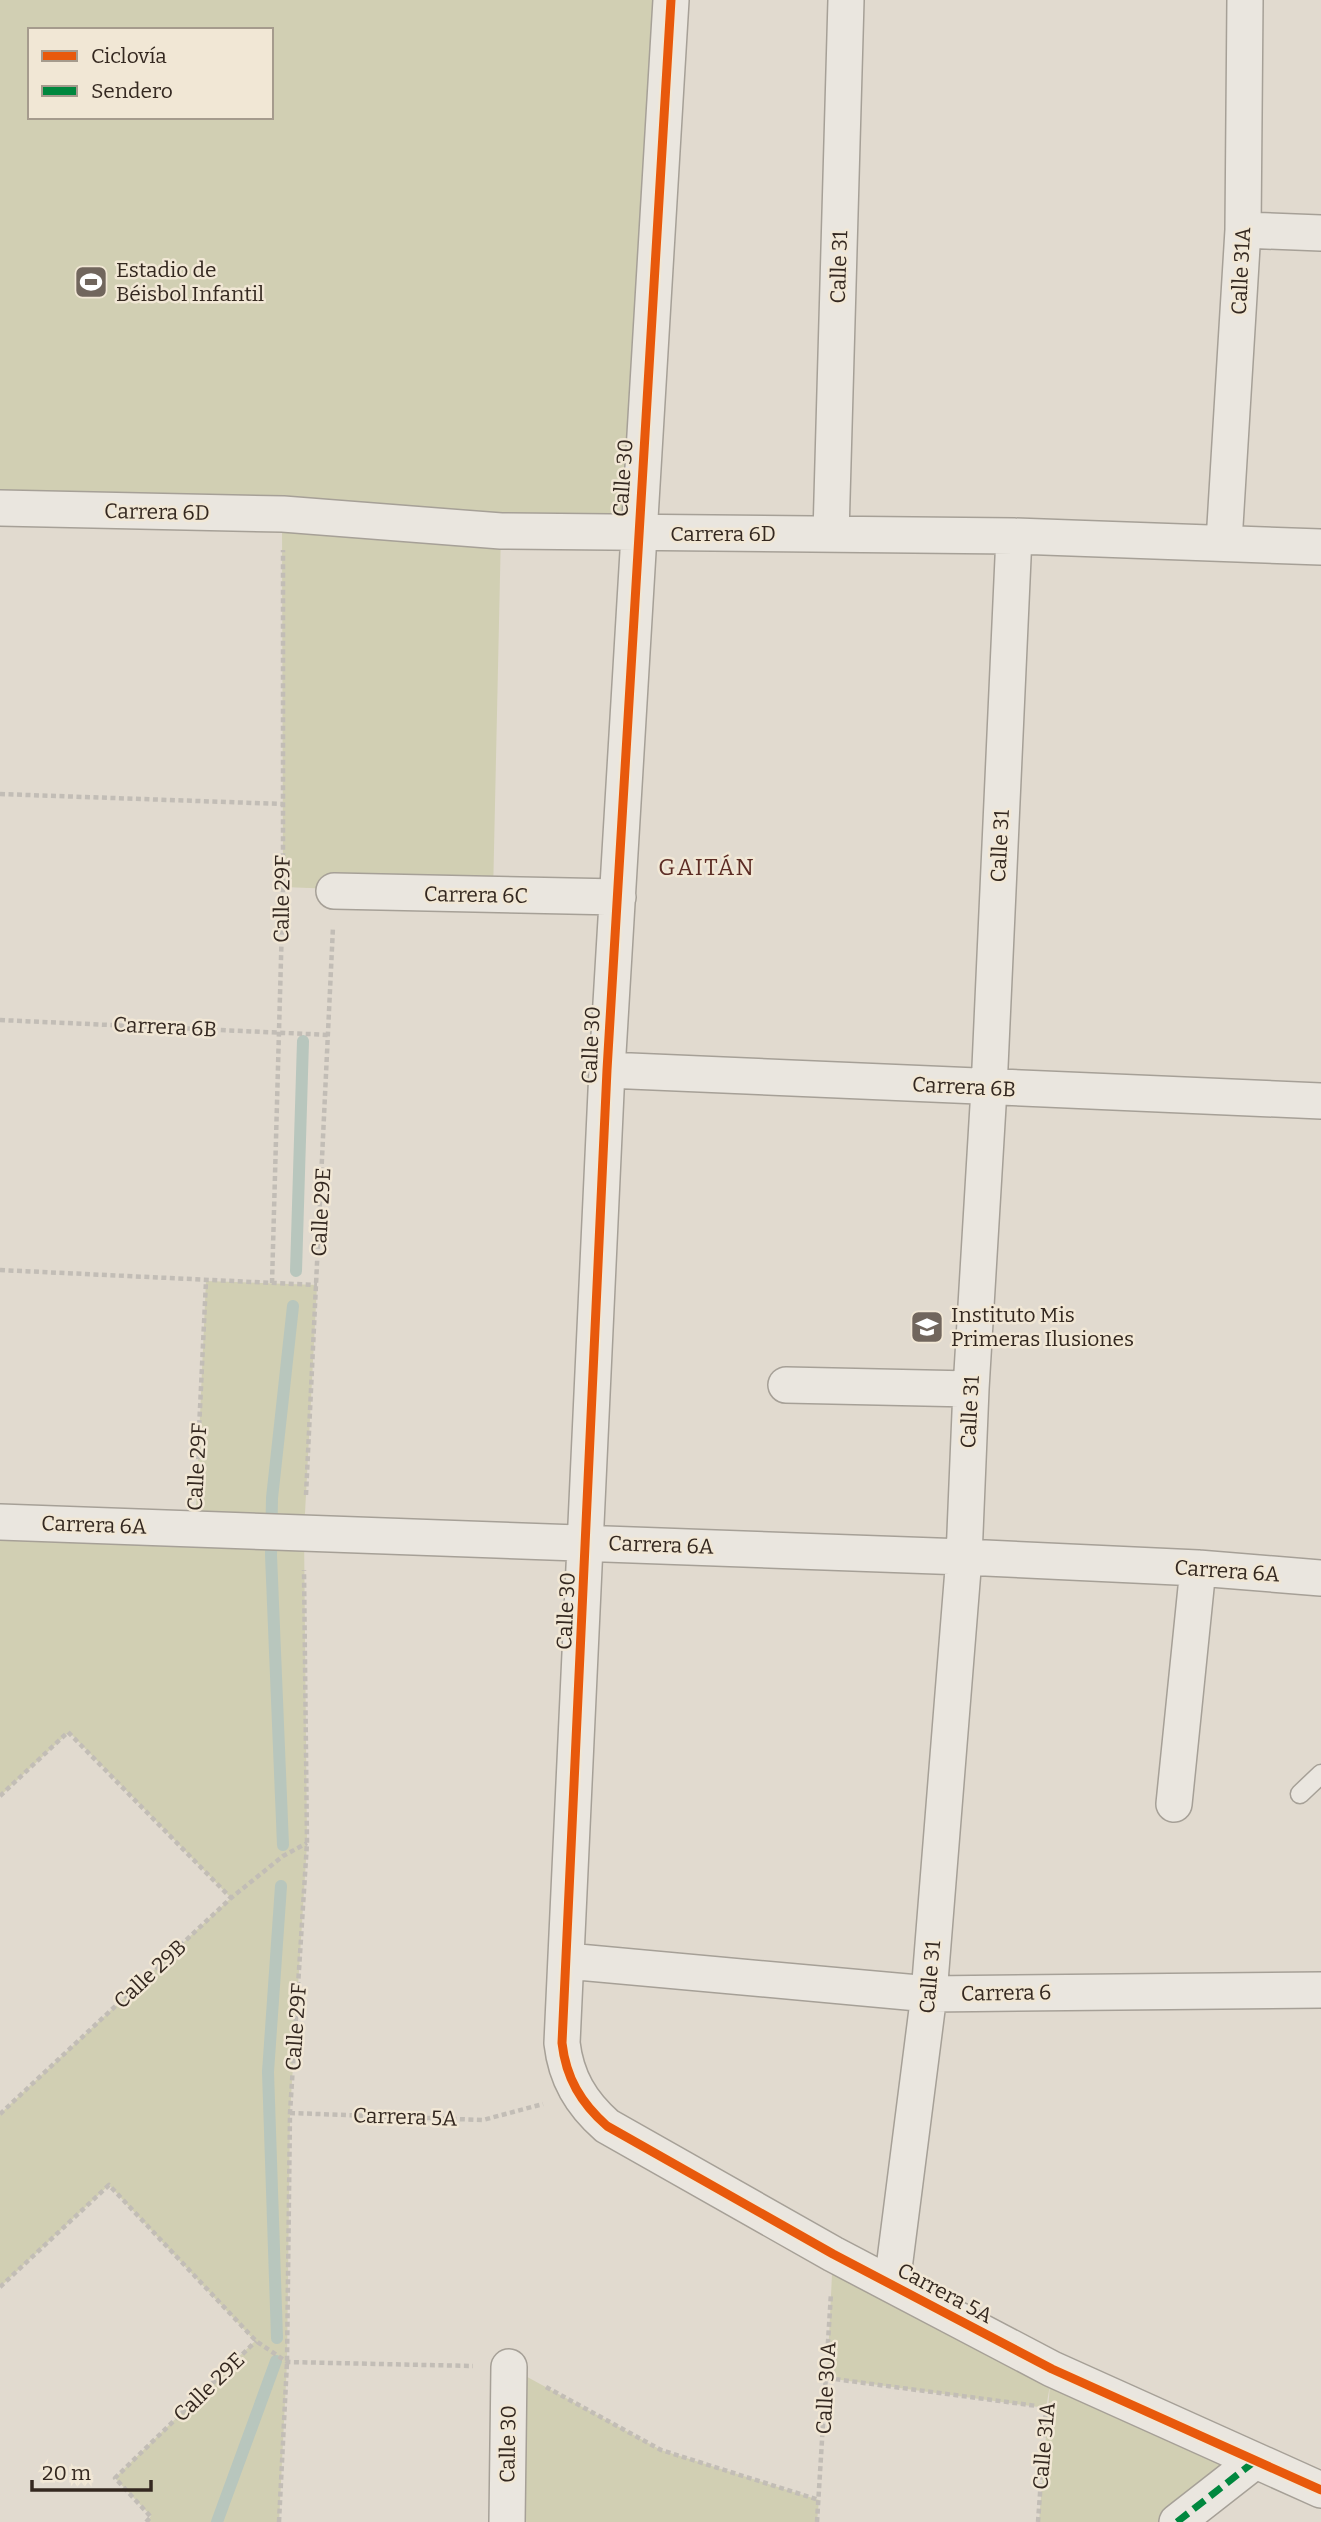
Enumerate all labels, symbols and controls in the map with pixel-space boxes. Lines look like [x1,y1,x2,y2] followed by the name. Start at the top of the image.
[28,28,273,119] legend
[91,43,167,69] text: Ciclovía
[91,78,173,104] text: Sendero
[1226,226,1256,316] street label: Calle 31A
[825,230,853,304] street label: Calle 31
[116,257,264,307] place label: Estadio de Béisbol Infantil
[72,263,110,301] sports icon: Estadio de Béisbol Infantil
[607,438,639,518] street label: Calle 30
[104,498,210,526] street label: Carrera 6D
[670,521,776,547] street label: Carrera 6D
[985,808,1015,883] street label: Calle 31
[658,853,756,881] district label: GAITÁN
[268,855,296,943] street label: Calle 29F
[424,881,528,909] street label: Carrera 6C
[576,1005,606,1085] street label: Calle 30
[112,1011,218,1043] street label: Carrera 6B
[911,1071,1017,1103] street label: Carrera 6B
[306,1167,336,1257] street label: Calle 29E
[951,1302,1134,1352] place label: Instituto Mis Primeras Ilusiones
[908,1308,946,1346] school or university icon: Instituto Mis Primeras Ilusiones
[955,1374,985,1449] street label: Calle 31
[182,1422,212,1512] street label: Calle 29F
[41,1510,147,1540] street label: Carrera 6A
[608,1530,714,1560] street label: Carrera 6A
[1174,1554,1281,1588] street label: Carrera 6A
[551,1571,581,1651] street label: Calle 30
[108,1934,192,2014] street label: Calle 29B
[914,1939,946,2014] street label: Calle 31
[961,1979,1051,2007] street label: Carrera 6
[280,1982,312,2072] street label: Calle 29F
[352,2102,458,2132] street label: Carrera 5A
[893,2257,997,2329] street label: Carrera 5A
[811,2341,841,2435] street label: Calle 30A
[168,2347,250,2427] street label: Calle 29E
[1027,2401,1061,2491] street label: Calle 31A
[494,2405,522,2483] street label: Calle 30
[32,2448,150,2492] scale bar
[42,2460,91,2486] text: 20 m

